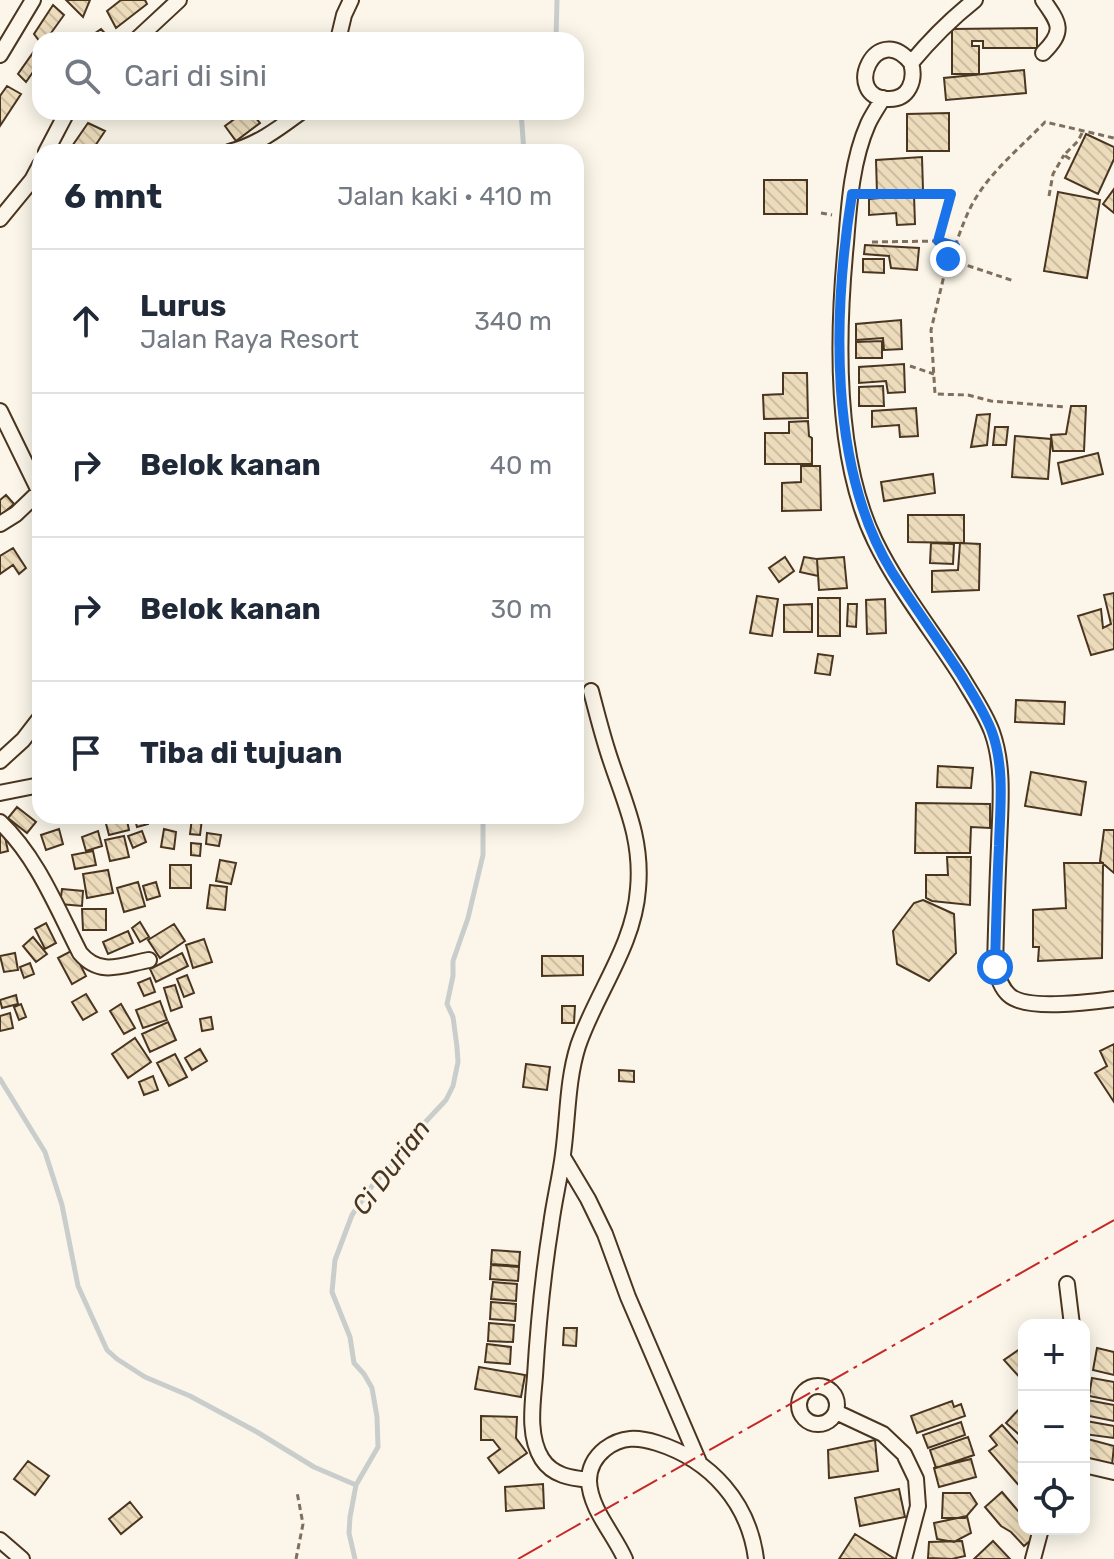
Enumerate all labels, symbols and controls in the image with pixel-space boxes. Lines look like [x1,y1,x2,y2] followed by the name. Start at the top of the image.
[32,32,584,120] search box
[60,54,104,98] icon: search
[124,58,267,94] text: Cari di sini
[64,176,162,217] text: 6 mnt
[337,181,552,212] text: Jalan kaki · 410 m
[930,241,966,277] route end
[140,288,226,324] text: Lurus
[64,299,108,343] icon: ahead
[474,306,552,337] text: 340 m
[140,324,359,355] text: Jalan Raya Resort
[64,443,108,487] icon: right
[140,447,321,483] text: Belok kanan
[490,450,552,481] text: 40 m
[64,587,108,631] icon: right
[140,591,321,627] text: Belok kanan
[490,594,552,625] text: 30 m
[64,731,108,775] icon: arrive
[140,735,342,771] text: Tiba di tujuan
[977,949,1013,985] route start
[346,1114,437,1221] water label: Ci Durian
[1018,1319,1090,1535] map controls
[1018,1319,1090,1391] button: +
[1018,1391,1090,1463] button: −
[1018,1463,1090,1535] button: locate

